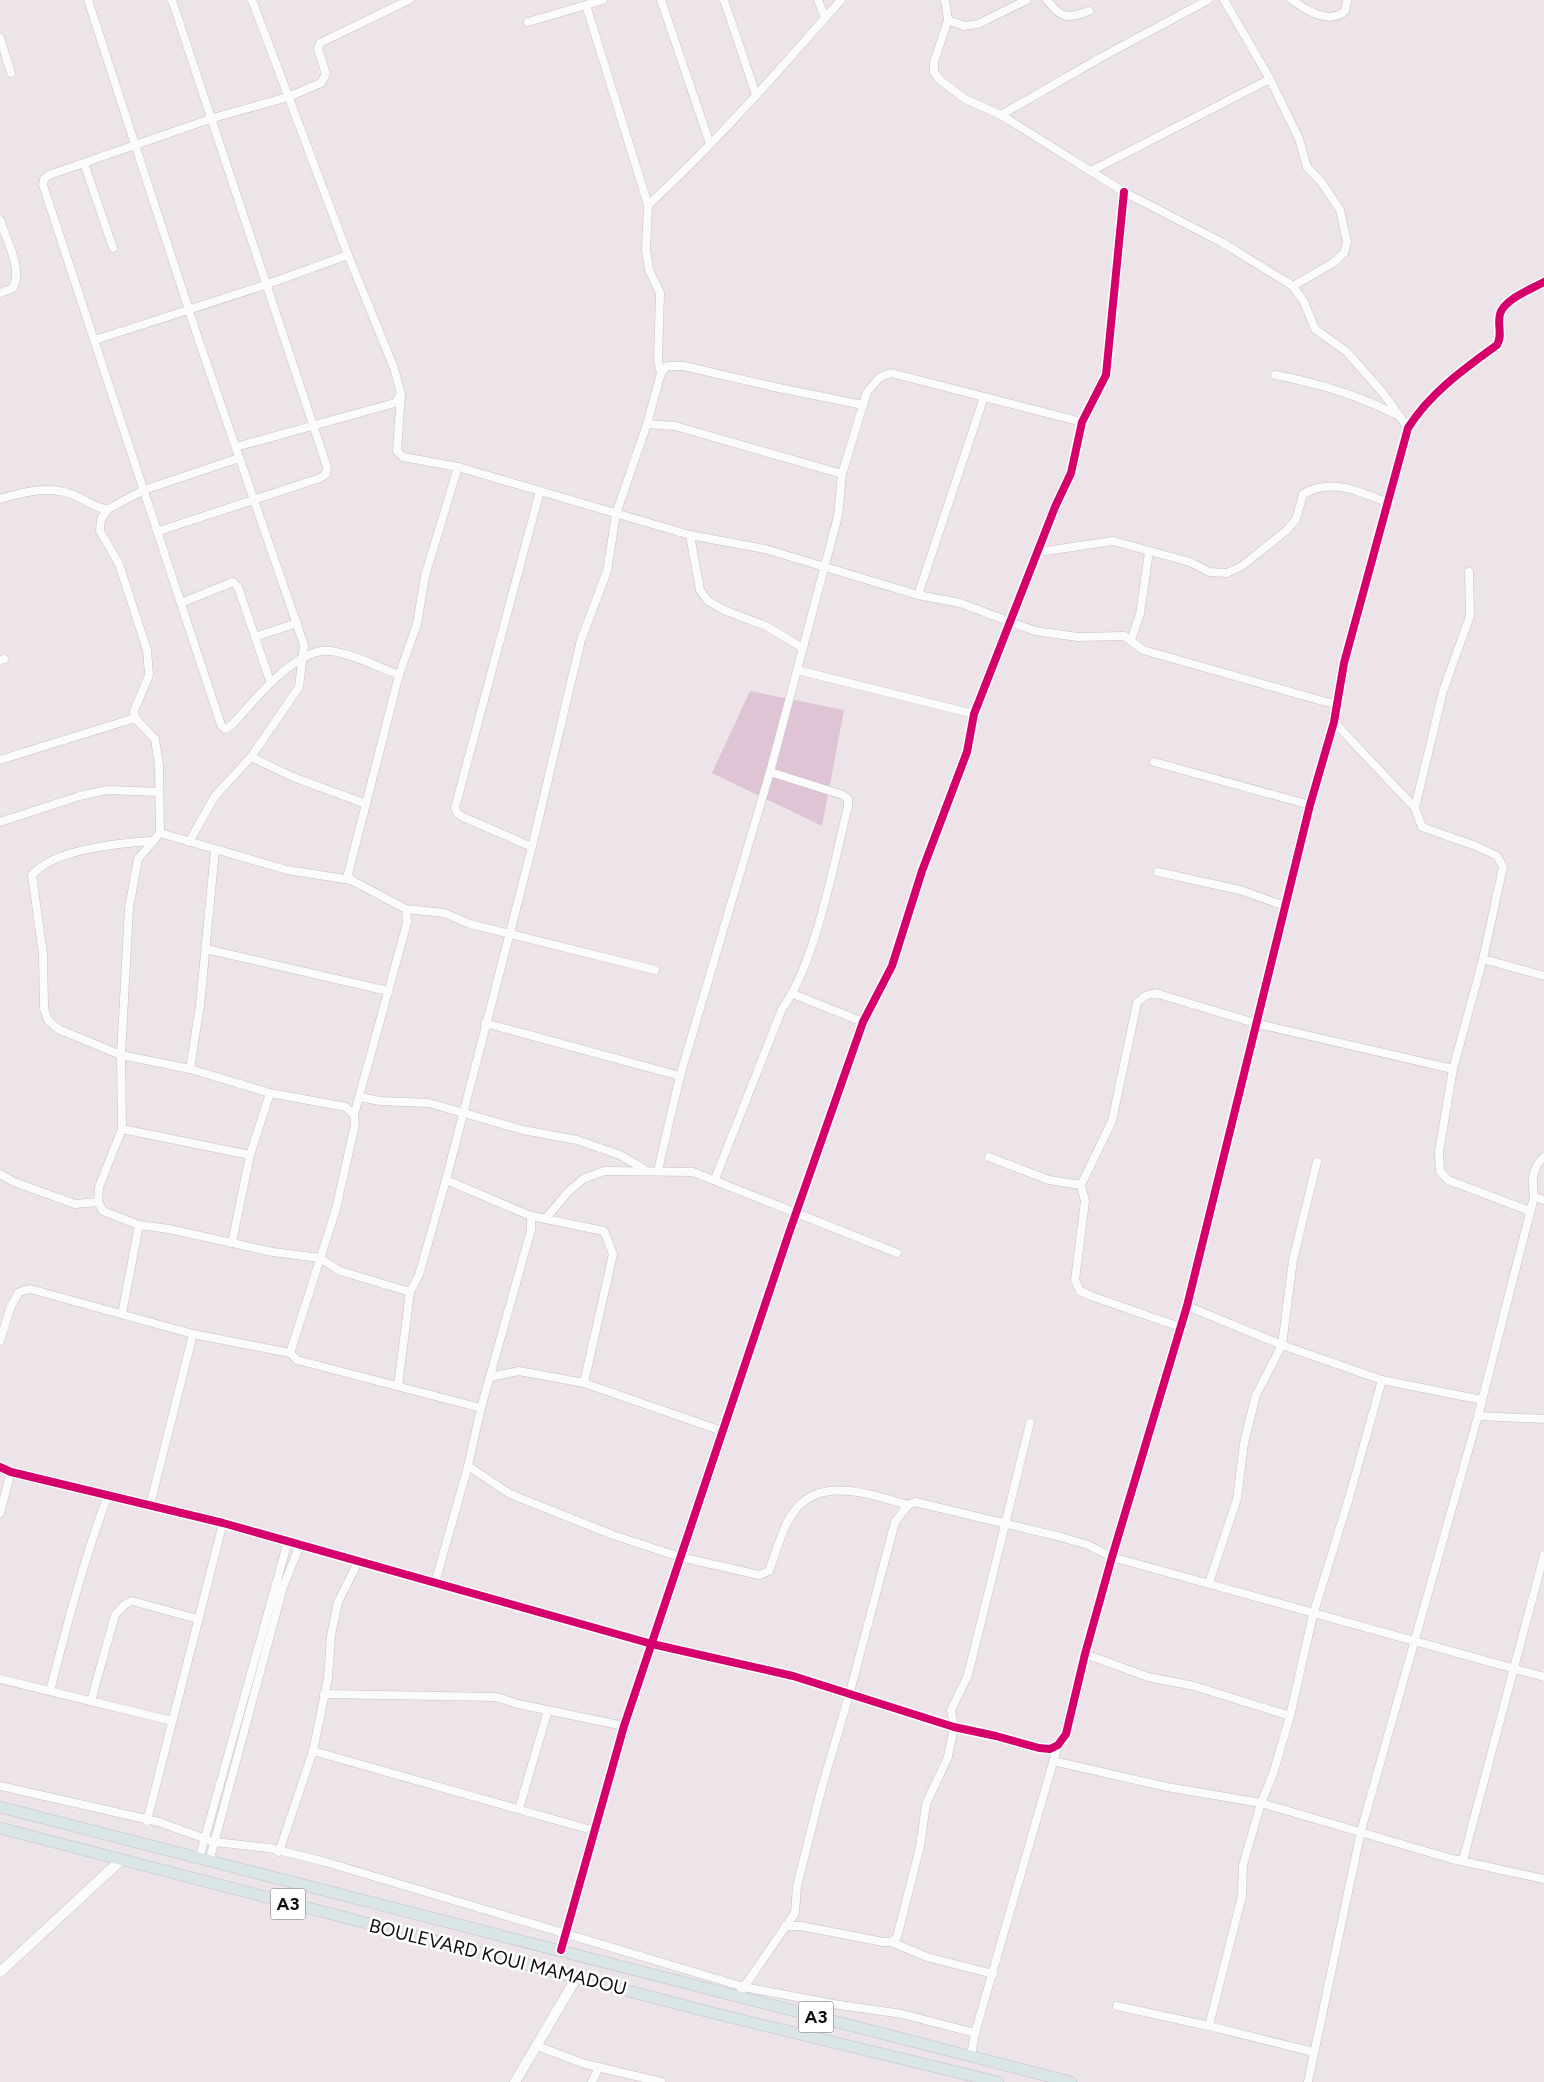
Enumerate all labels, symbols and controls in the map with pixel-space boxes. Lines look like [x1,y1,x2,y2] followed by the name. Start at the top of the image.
[270,1888,306,1920] road number: A3
[367,1914,629,2000] street label: BOULEVARD KOUI MAMADOU
[798,2001,834,2032] road number: A3

